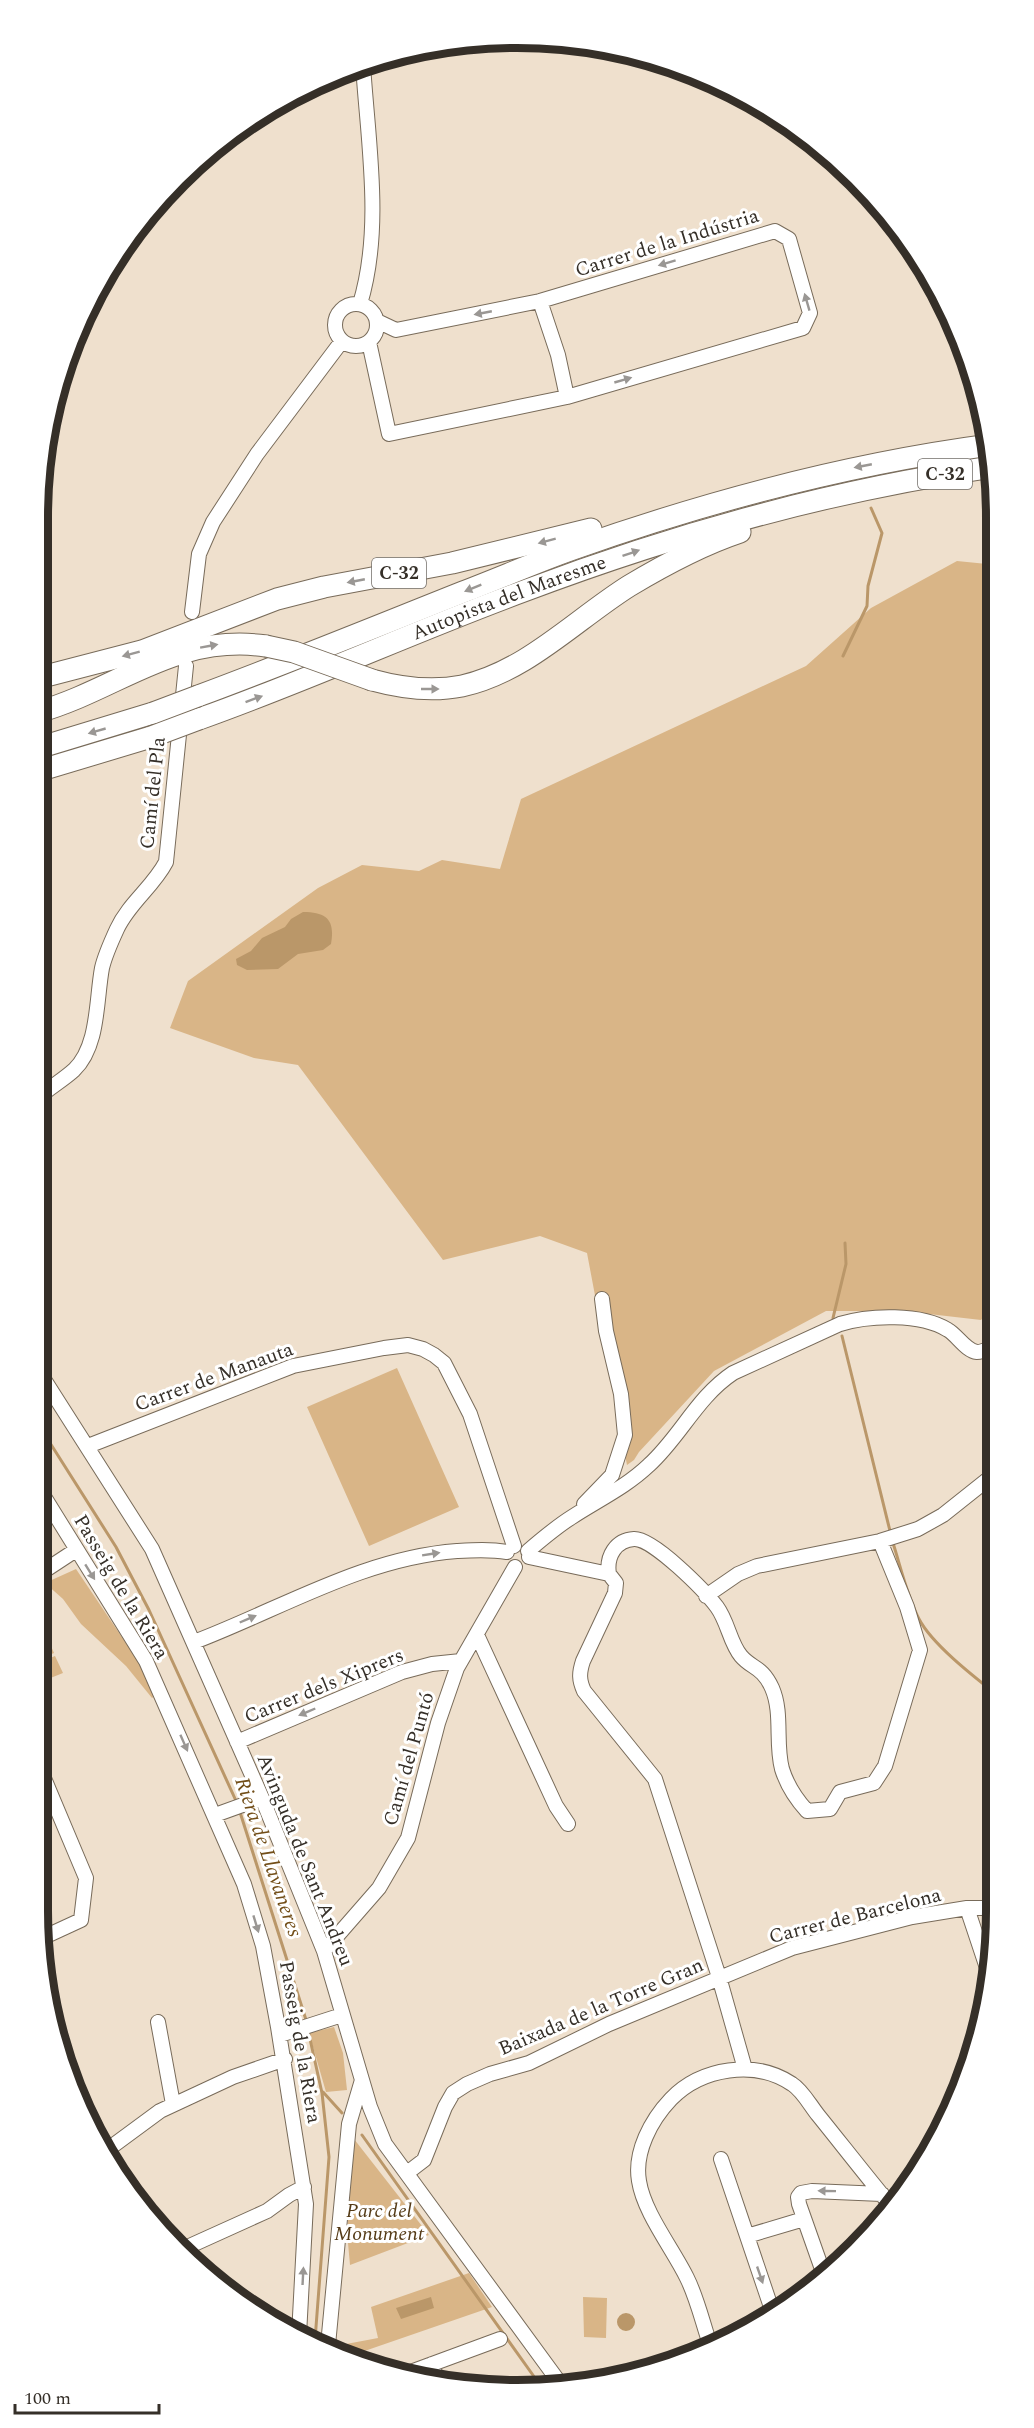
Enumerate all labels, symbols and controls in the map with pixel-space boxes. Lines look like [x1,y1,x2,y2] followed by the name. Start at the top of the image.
[571,201,763,285] street label: Carrer de la Indústria
[657,259,675,268] one-way arrow
[802,292,811,310] one-way arrow
[473,309,492,318] one-way arrow
[614,375,632,384] one-way arrow
[918,459,972,489] road number: C-32
[854,462,873,471] one-way arrow
[538,537,556,546] one-way arrow
[622,547,640,557] one-way arrow
[407,548,610,648] street label: Autopista del Maresme
[372,558,426,588] road number: C-32
[346,577,365,586] one-way arrow
[464,584,482,593] one-way arrow
[199,641,218,650] one-way arrow
[122,650,140,659] one-way arrow
[420,684,439,694] one-way arrow
[245,694,263,704] one-way arrow
[88,727,106,736] one-way arrow
[132,735,174,851] street label: Camí del Pla
[130,1334,298,1420] street label: Carrer de Manauta
[66,1509,176,1665] street label: Passeig de la Riera
[422,1550,441,1559] one-way arrow
[84,1564,96,1580] one-way arrow
[239,1614,257,1624] one-way arrow
[240,1640,408,1732] street label: Carrer dels Xiprers
[376,1689,442,1829] street label: Camí del Puntó
[298,1708,315,1717] one-way arrow
[179,1734,189,1752] one-way arrow
[249,1749,361,1971] street label: Avinguda de Sant Andreu
[226,1773,311,1942] water label: Riera de Llavaneres
[766,1880,945,1952] street label: Carrer de Barcelona
[252,1915,261,1933] one-way arrow
[494,1950,708,2064] street label: Baixada de la Torre Gran
[271,1958,329,2126] street label: Passeig de la Riera
[818,2186,837,2196] one-way arrow
[334,2196,425,2249] park label: Parc del Monument
[755,2266,765,2284] one-way arrow
[298,2267,307,2286] one-way arrow
[15,2377,159,2415] scale bar
[24,2385,71,2412] text: 100 m

